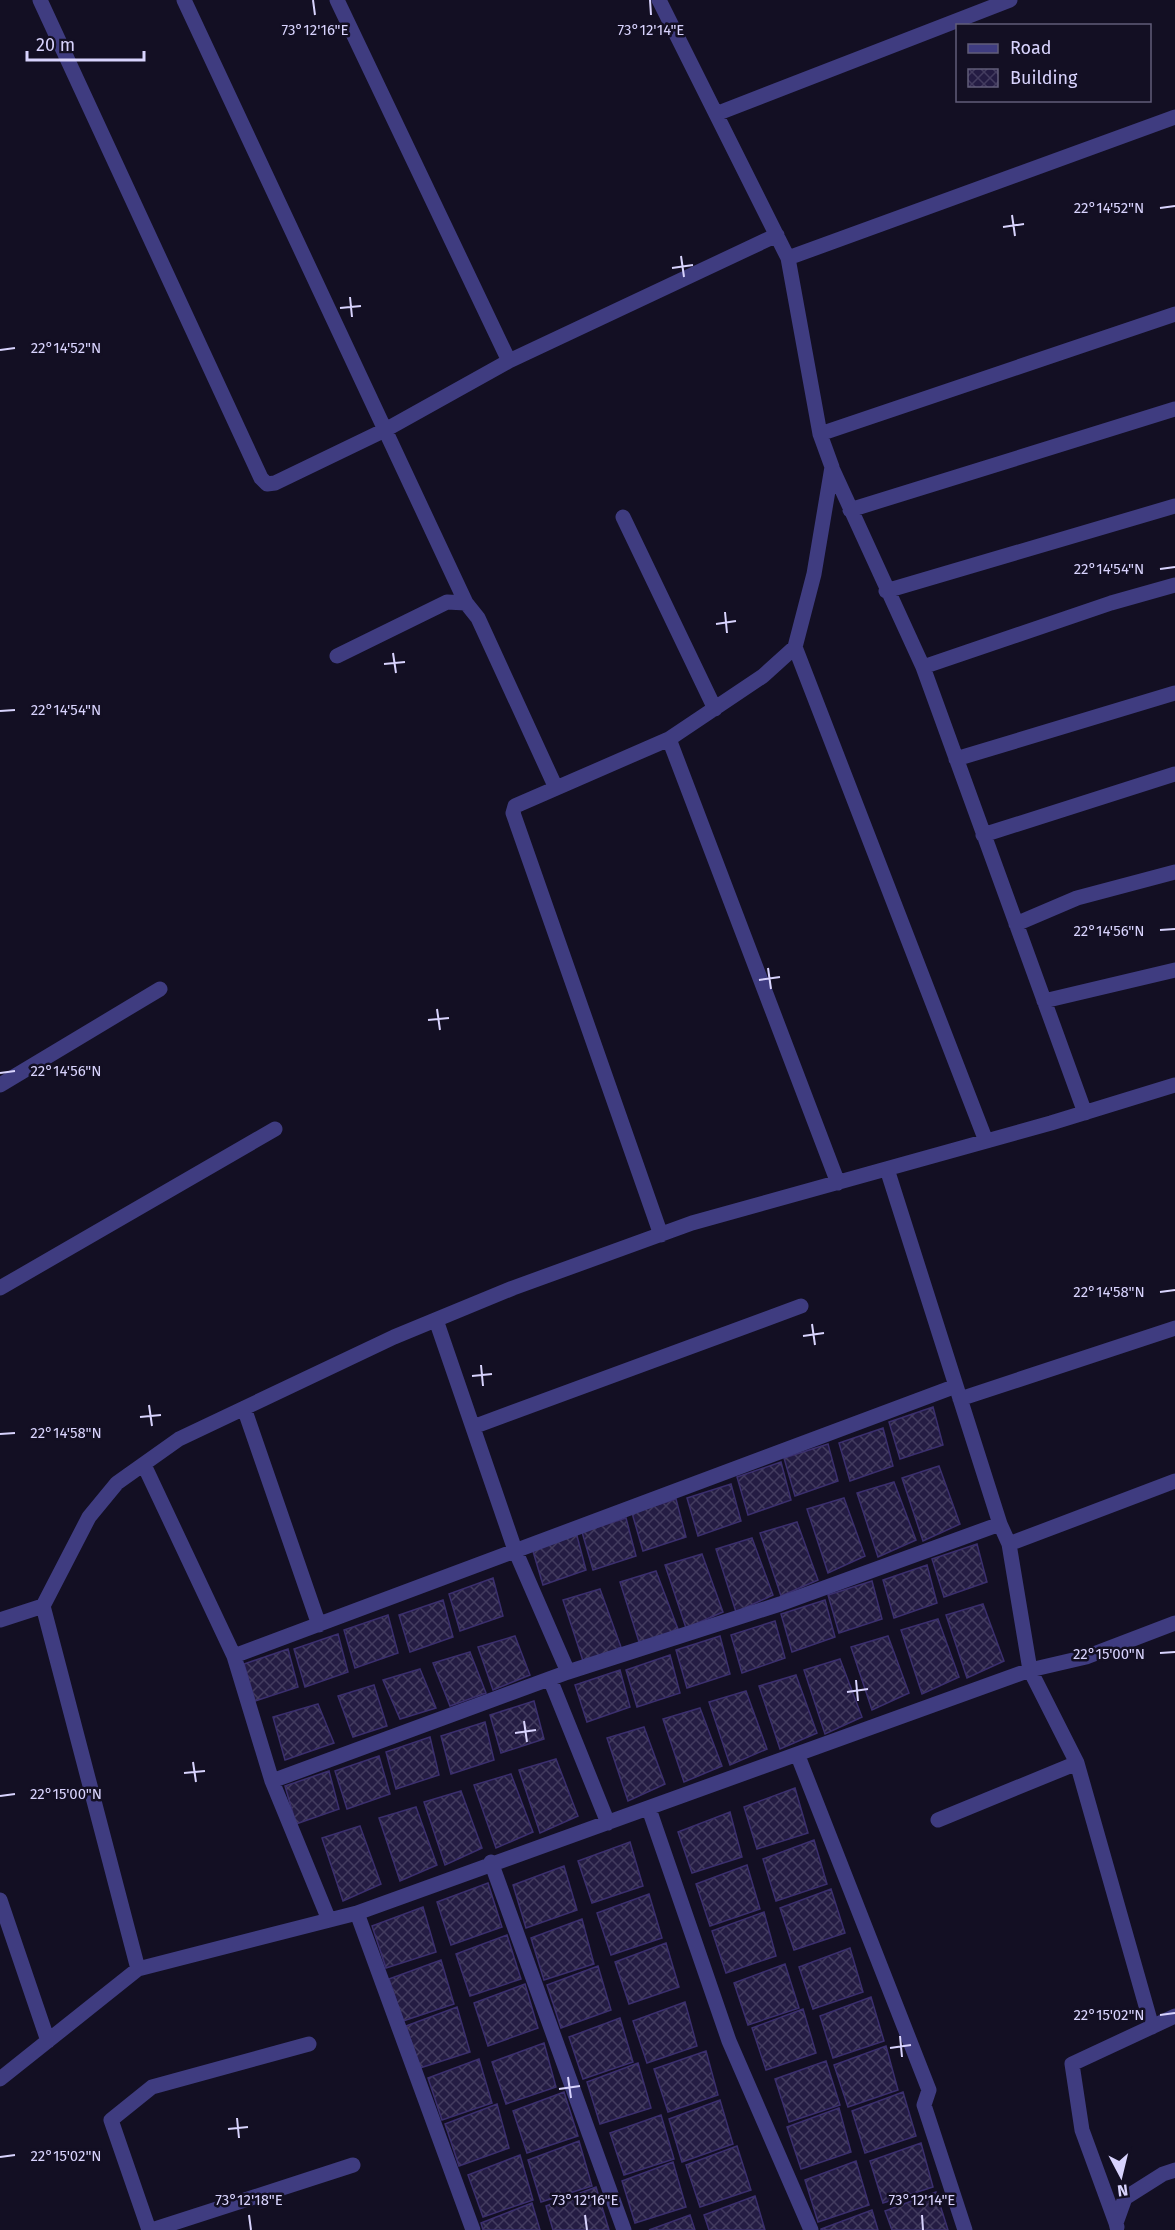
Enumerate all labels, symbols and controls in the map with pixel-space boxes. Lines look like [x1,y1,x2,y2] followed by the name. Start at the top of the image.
[281,21,349,39] text: 73°12'16"E
[618,21,684,39] text: 73°12'14"E
[27,24,144,62] scale bar
[956,24,1151,102] legend
[36,34,75,56] text: 20 m
[1010,37,1052,59] text: Road
[1010,67,1078,89] text: Building
[1074,199,1144,217] text: 22°14'52"N
[31,339,101,357] text: 22°14'52"N
[1074,560,1144,578] text: 22°14'54"N
[31,701,101,719] text: 22°14'54"N
[1073,922,1145,940] text: 22°14'56"N
[30,1062,102,1080] text: 22°14'56"N
[1073,1283,1145,1301] text: 22°14'58"N
[30,1424,102,1442] text: 22°14'58"N
[1073,1645,1145,1663] text: 22°15'00"N
[30,1785,102,1803] text: 22°15'00"N
[1073,2006,1145,2024] text: 22°15'02"N
[1091,2146,1151,2206] north arrow
[30,2147,102,2165] text: 22°15'02"N
[1116,2180,1129,2200] text: N
[215,2191,283,2209] text: 73°12'18"E
[551,2191,619,2209] text: 73°12'16"E
[889,2191,955,2209] text: 73°12'14"E

